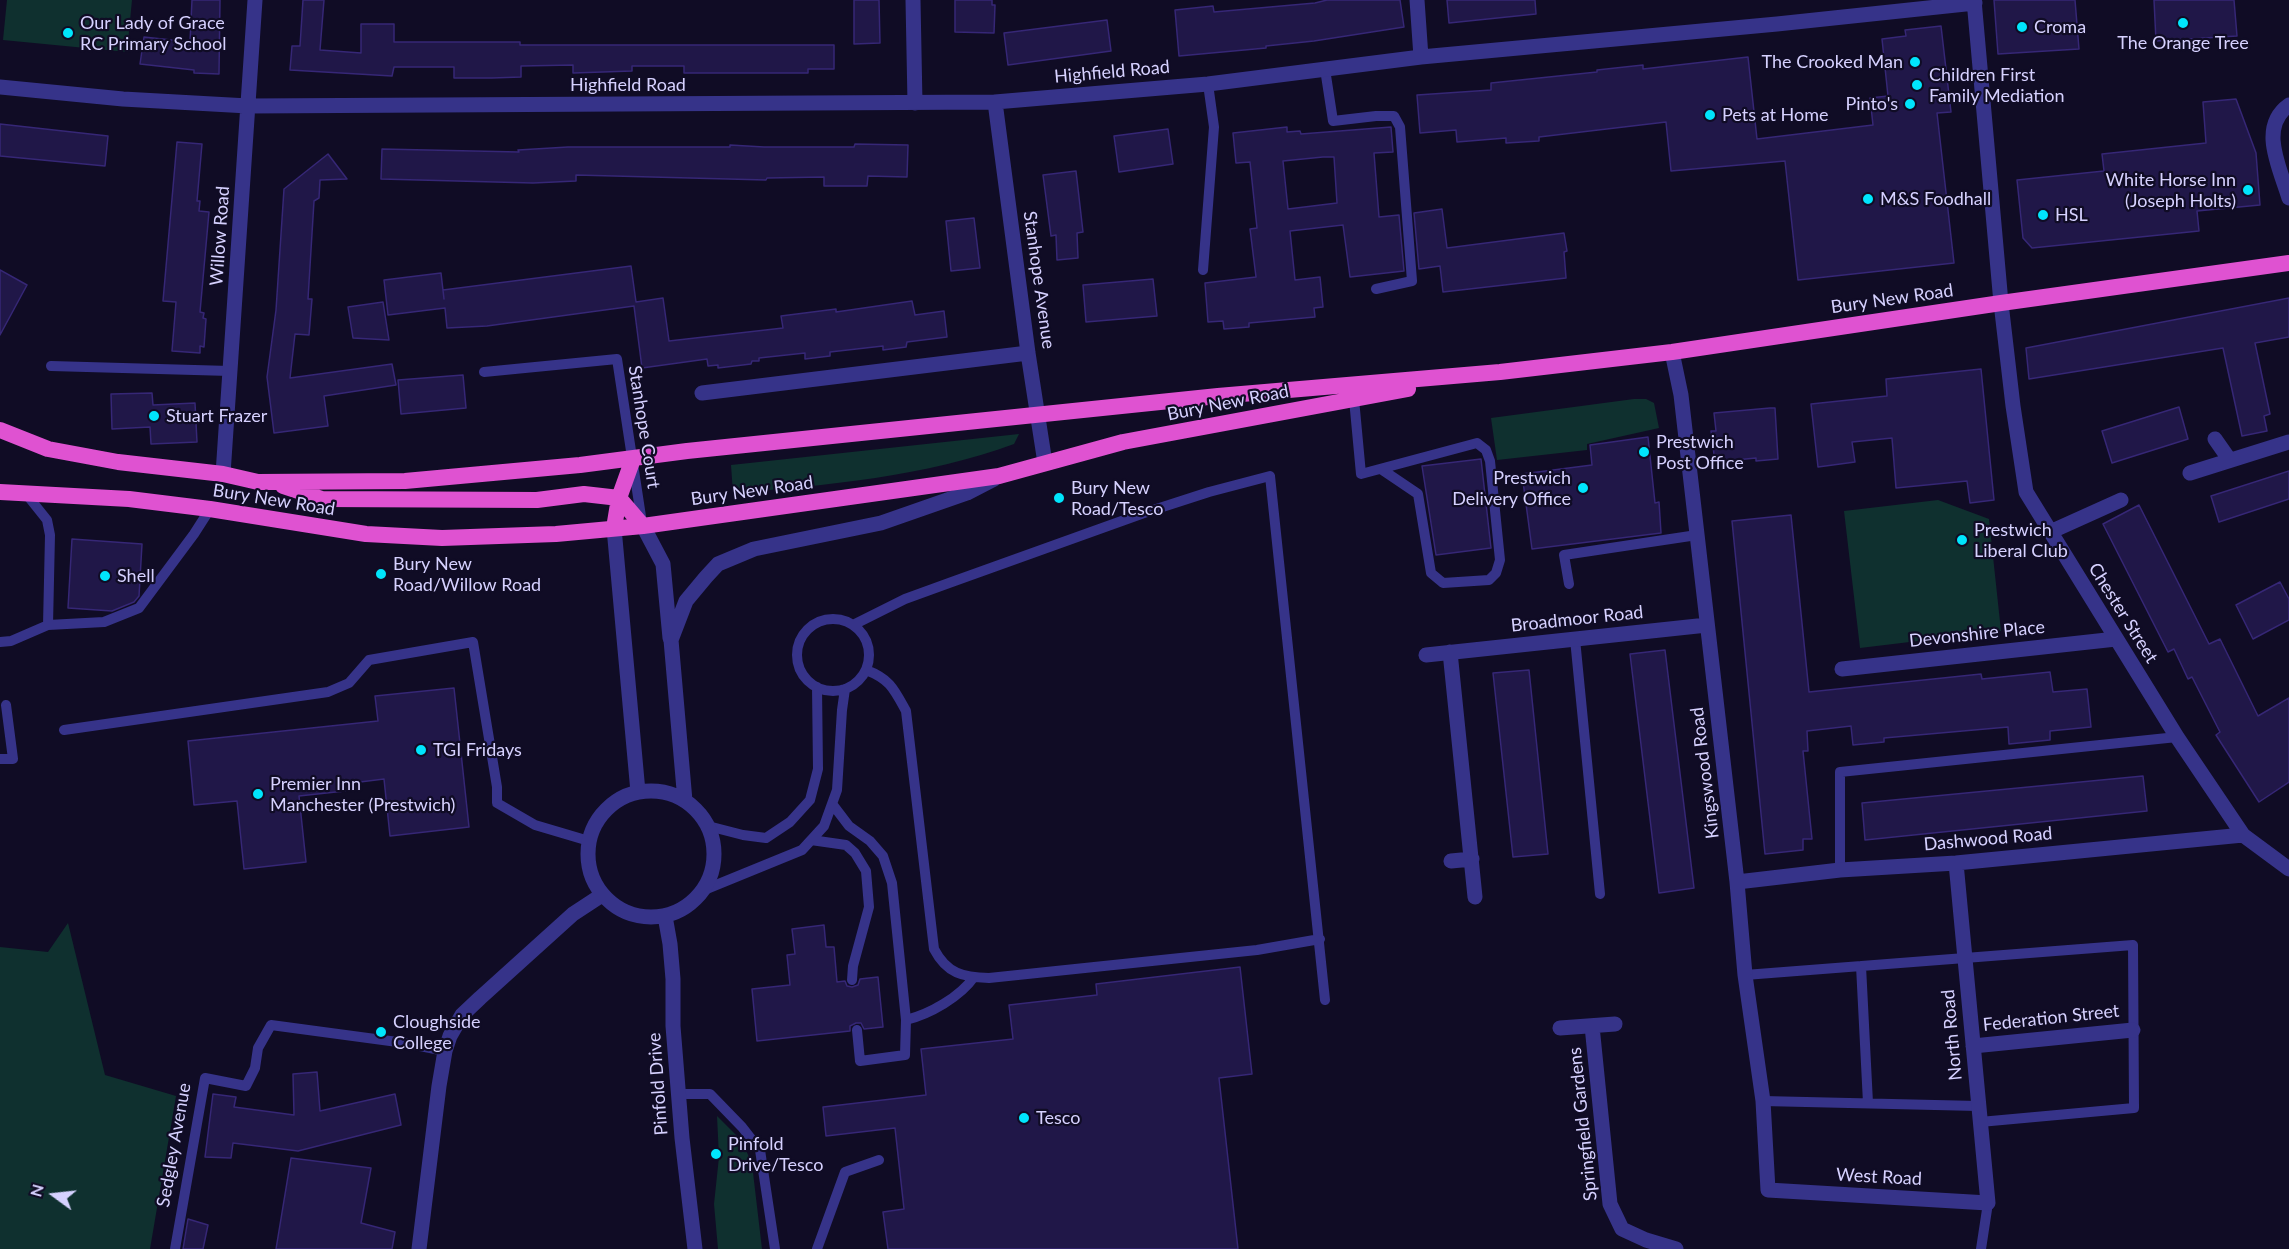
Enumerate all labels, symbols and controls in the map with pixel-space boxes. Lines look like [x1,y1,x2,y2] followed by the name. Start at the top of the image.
[80,12,226,54] place label: Our Lady of Grace RC Primary School
[2034,16,2086,38] place label: Croma
[2176,16,2190,30] marker: The Orange Tree
[2015,20,2029,34] marker: Croma
[61,26,75,40] marker: Our Lady of Grace RC Primary School
[2117,32,2249,54] place label: The Orange Tree
[1762,51,1903,73] place label: The Crooked Man
[1908,55,1922,69] marker: The Crooked Man
[1053,56,1171,88] street label: Highfield Road
[1929,64,2065,106] place label: Children First Family Mediation
[570,74,686,96] street label: Highfield Road
[1910,78,1924,92] marker: Children First Family Mediation
[1845,93,1898,115] place label: Pinto's
[1903,97,1917,111] marker: Pinto's
[1722,104,1828,126] place label: Pets at Home
[1703,108,1717,122] marker: Pets at Home
[2106,169,2236,212] place label: White Horse Inn (Joseph Holts)
[2241,183,2255,197] marker: White Horse Inn (Joseph Holts)
[206,185,234,287] street label: Willow Road
[1880,188,1991,210] place label: M&S Foodhall
[1861,192,1875,206] marker: M&S Foodhall
[2055,204,2088,226] place label: HSL
[2036,208,2050,222] marker: HSL
[1019,210,1059,350] street label: Stanhope Avenue
[1829,280,1955,318] street label: Bury New Road
[624,364,664,490] street label: Stanhope Court
[1165,381,1291,425] street label: Bury New Road
[166,405,267,427] place label: Stuart Frazer
[147,409,161,423] marker: Stuart Frazer
[1656,431,1744,474] place label: Prestwich Post Office
[1637,445,1651,459] marker: Prestwich Post Office
[1452,467,1571,510] place label: Prestwich Delivery Office
[689,472,815,510] street label: Bury New Road
[1071,477,1163,520] place label: Bury New Road/Tesco
[211,480,337,520] street label: Bury New Road
[1576,481,1590,495] marker: Prestwich Delivery Office
[1052,491,1066,505] marker: Bury New Road/Tesco
[1974,519,2068,562] place label: Prestwich Liberal Club
[1955,533,1969,547] marker: Prestwich Liberal Club
[393,553,541,596] place label: Bury New Road/Willow Road
[2084,559,2162,667] street label: Chester Street
[117,565,155,587] place label: Shell
[374,567,388,581] marker: Bury New Road/Willow Road
[98,569,112,583] marker: Shell
[1510,601,1644,637] street label: Broadmoor Road
[1908,616,2046,652] street label: Devonshire Place
[1686,706,1724,840] street label: Kingswood Road
[433,739,522,761] place label: TGI Fridays
[414,743,428,757] marker: TGI Fridays
[270,773,455,816] place label: Premier Inn Manchester (Prestwich)
[251,787,265,801] marker: Premier Inn Manchester (Prestwich)
[1923,823,2053,855] street label: Dashwood Road
[1937,989,1967,1081] street label: North Road
[1982,1000,2120,1036] street label: Federation Street
[393,1011,481,1054] place label: Cloughside College
[374,1025,388,1039] marker: Cloughside College
[644,1032,672,1136] street label: Pinfold Drive
[1564,1046,1602,1202] street label: Springfield Gardens
[152,1081,196,1209] street label: Sedgley Avenue
[1036,1107,1080,1129] place label: Tesco
[1017,1111,1031,1125] marker: Tesco
[728,1133,823,1176] place label: Pinfold Drive/Tesco
[709,1147,723,1161] marker: Pinfold Drive/Tesco
[1836,1164,1922,1190] street label: West Road
[24,1165,84,1225] north arrow
[25,1182,47,1199] text: N

